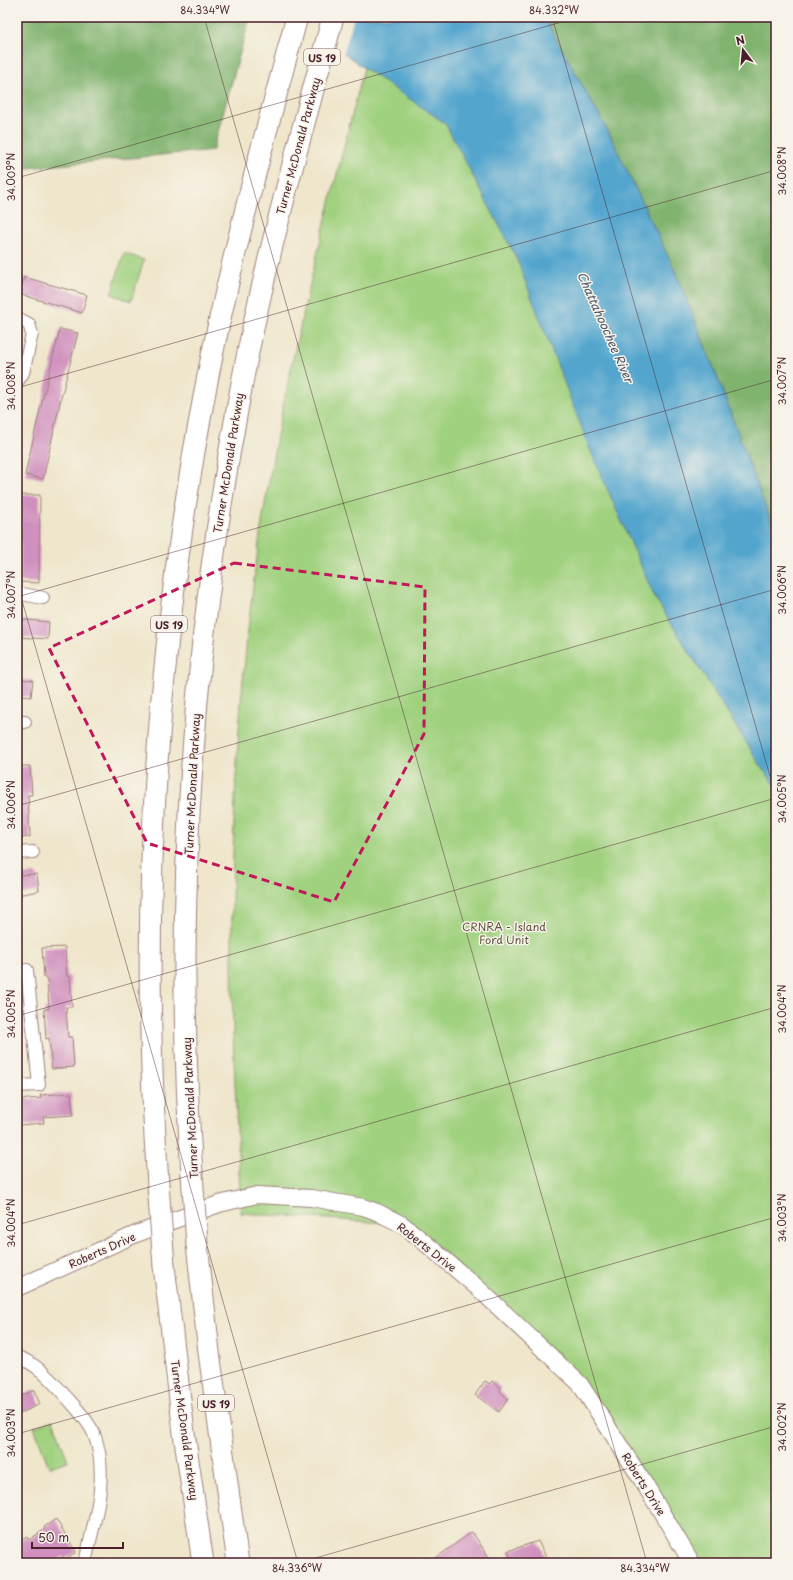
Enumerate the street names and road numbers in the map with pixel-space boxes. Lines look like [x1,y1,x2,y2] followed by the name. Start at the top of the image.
[304,49,340,65] road number: US 19
[271,75,325,217] street label: Turner McDonald Parkway
[209,392,247,534] street label: Turner McDonald Parkway
[151,616,187,632] road number: US 19
[180,713,204,855] street label: Turner McDonald Parkway
[178,1037,202,1179] street label: Turner McDonald Parkway
[394,1218,461,1276] street label: Roberts Drive
[66,1228,138,1272] street label: Roberts Drive
[167,1359,203,1501] street label: Turner McDonald Parkway
[198,1395,234,1411] road number: US 19
[618,1449,670,1519] street label: Roberts Drive

